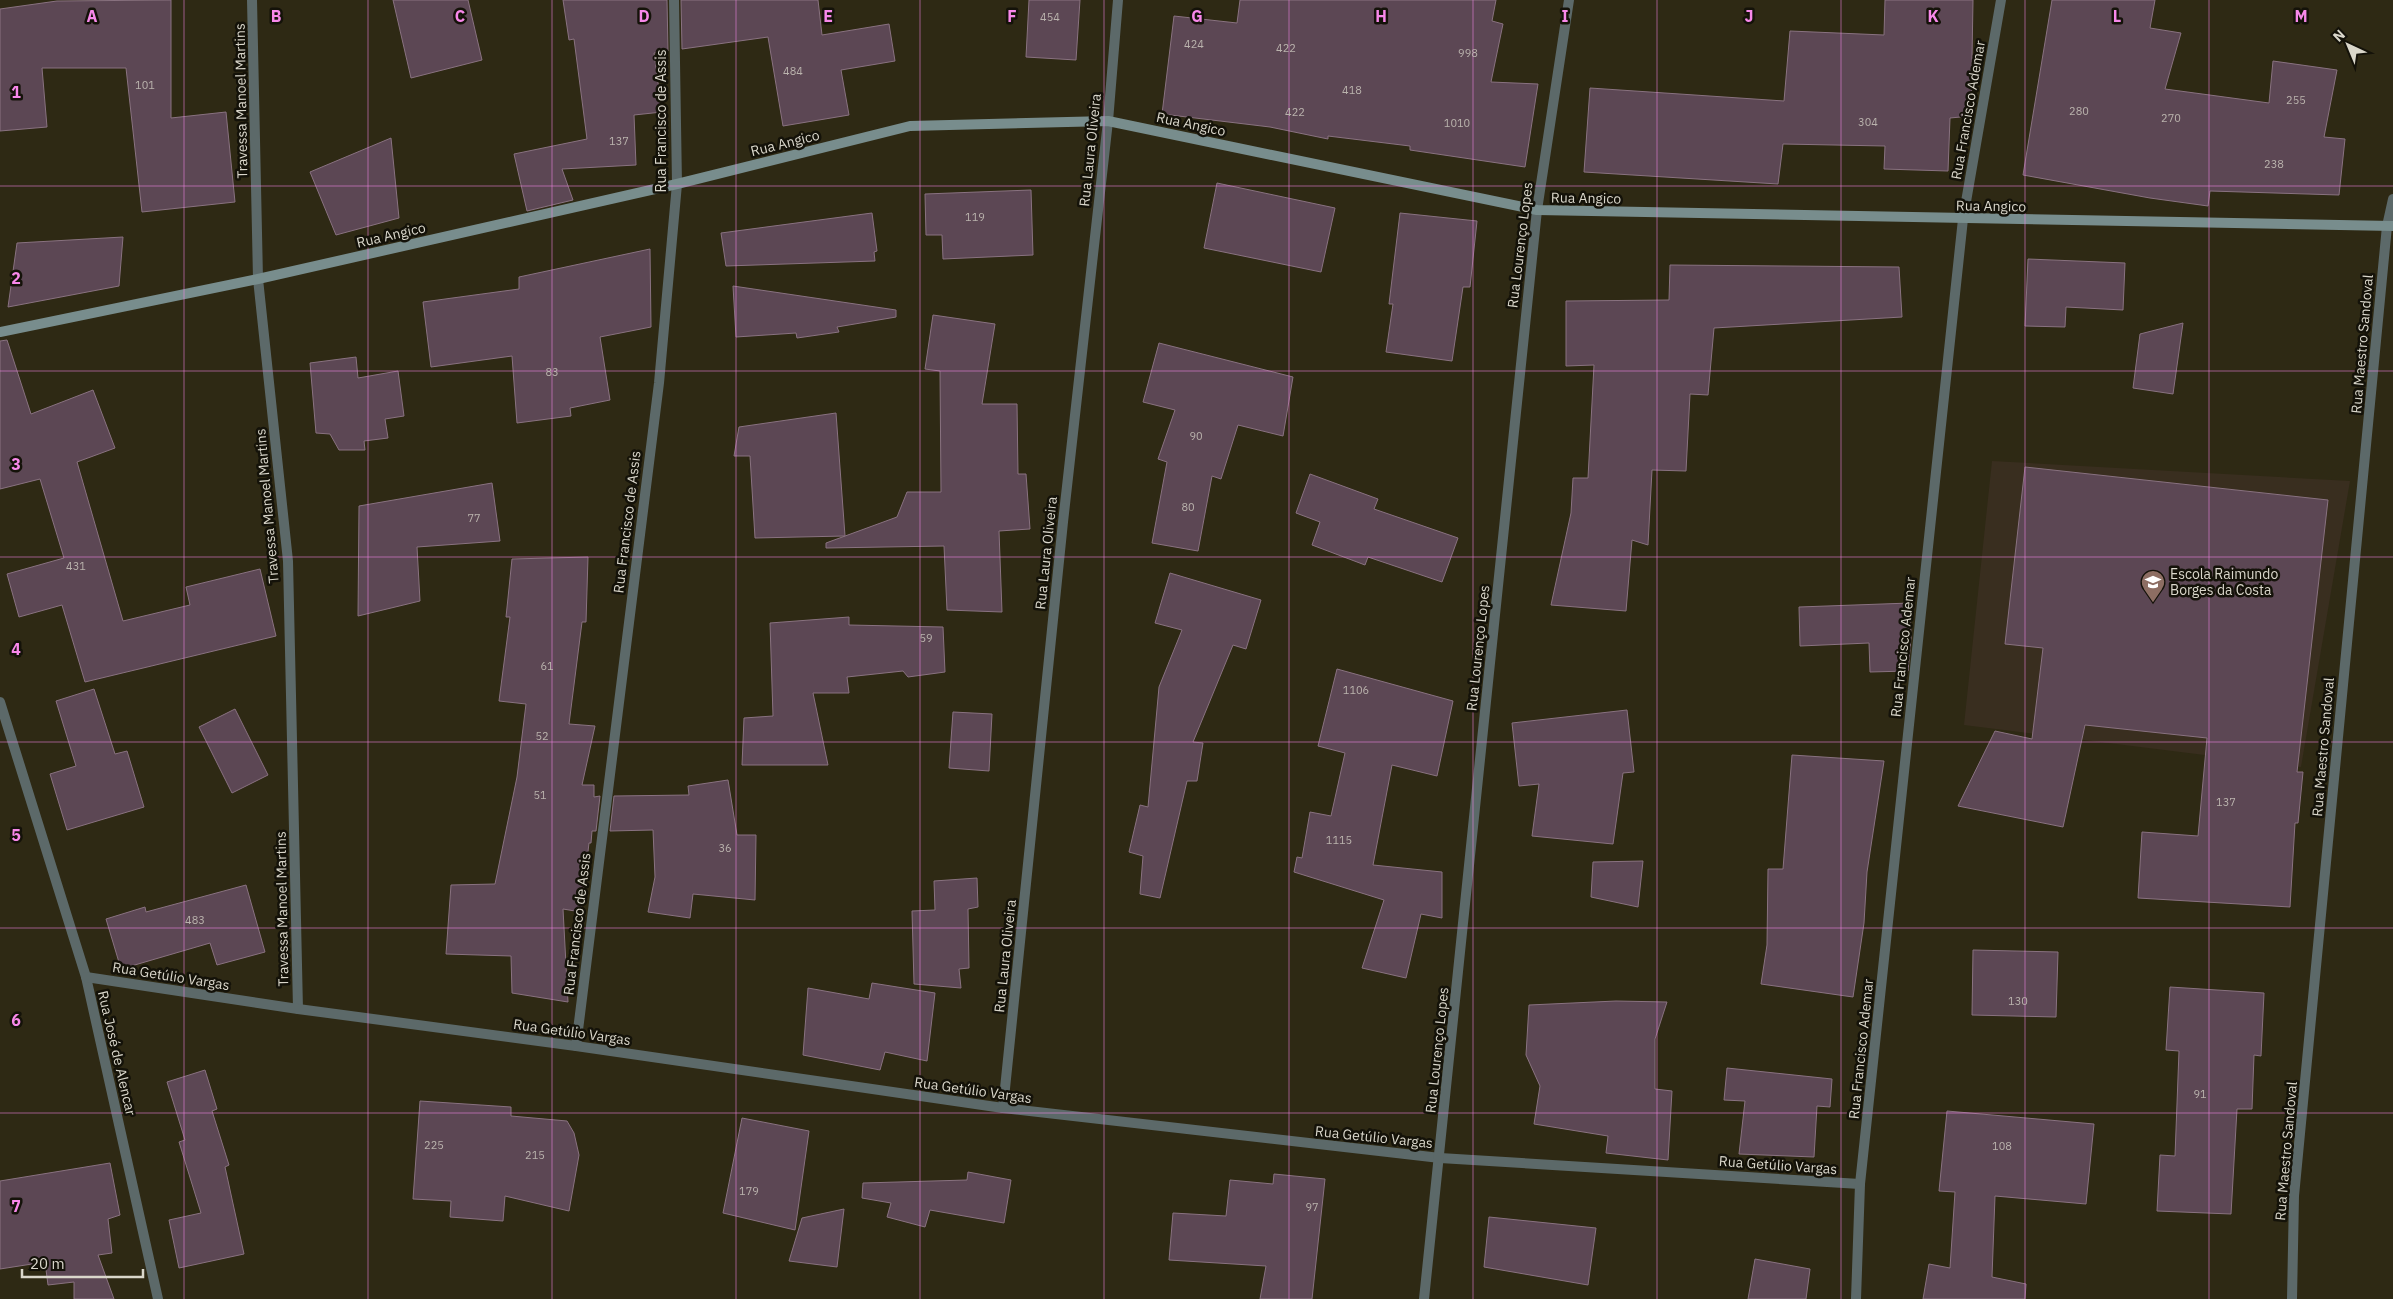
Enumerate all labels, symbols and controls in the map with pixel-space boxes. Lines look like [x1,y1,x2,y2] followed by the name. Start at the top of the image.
[87,6,98,26] text: A
[271,6,282,26] text: B
[455,6,465,26] text: C
[638,6,650,26] text: D
[823,6,833,26] text: E
[1007,6,1017,26] text: F
[1191,6,1203,26] text: G
[1375,6,1387,26] text: H
[1562,6,1569,26] text: I
[1745,6,1753,26] text: J
[1927,6,1939,26] text: K
[2113,6,2121,26] text: L
[2294,6,2308,26] text: M
[1040,10,1060,24] house number: 454
[2323,20,2373,70] north arrow
[231,23,251,179] street label: Travessa Manoel Martins
[2329,26,2349,46] text: N
[1184,37,1204,51] house number: 424
[1947,39,1989,181] street label: Rua Francisco Ademar
[1276,41,1296,55] house number: 422
[1458,46,1478,60] house number: 998
[652,49,670,193] street label: Rua Francisco de Assis
[783,64,803,78] house number: 484
[135,78,155,92] house number: 101
[11,82,21,102] text: 1
[1342,83,1362,97] house number: 418
[1075,92,1105,207] street label: Rua Laura Oliveira
[2286,93,2306,107] house number: 255
[2069,104,2089,118] house number: 280
[1285,105,1305,119] house number: 422
[1155,108,1227,140] street label: Rua Angico
[2161,111,2181,125] house number: 270
[1858,115,1878,129] house number: 304
[1444,116,1470,130] house number: 1010
[749,126,821,160] street label: Rua Angico
[609,134,629,148] house number: 137
[2264,157,2284,171] house number: 238
[1503,181,1537,309] street label: Rua Lourenço Lopes
[1551,188,1621,208] street label: Rua Angico
[1956,196,2026,216] street label: Rua Angico
[965,210,985,224] house number: 119
[355,218,427,252] street label: Rua Angico
[11,268,21,288] text: 2
[2347,274,2377,414] street label: Rua Maestro Sandoval
[545,365,559,379] house number: 83
[251,428,283,584] street label: Travessa Manoel Martins
[1189,429,1203,443] house number: 90
[609,450,645,594] street label: Rua Francisco de Assis
[11,454,21,474] text: 3
[1031,495,1061,610] street label: Rua Laura Oliveira
[1181,500,1195,514] house number: 80
[467,511,481,525] house number: 77
[66,559,86,573] house number: 431
[2170,565,2278,599] place label: Escola Raimundo Borges da Costa
[2140,569,2166,603] school or university icon: Escola Raimundo Borges da Costa
[1887,576,1919,718] street label: Rua Francisco Ademar
[1462,584,1494,712] street label: Rua Lourenço Lopes
[919,631,933,645] house number: 59
[11,639,21,659] text: 4
[540,659,554,673] house number: 61
[2308,677,2338,817] street label: Rua Maestro Sandoval
[1343,683,1369,697] house number: 1106
[535,729,549,743] house number: 52
[533,788,547,802] house number: 51
[2216,795,2236,809] house number: 137
[11,825,21,845] text: 5
[272,831,292,987] street label: Travessa Manoel Martins
[1326,833,1352,847] house number: 1115
[718,841,732,855] house number: 36
[559,852,595,996] street label: Rua Francisco de Assis
[990,898,1020,1013] street label: Rua Laura Oliveira
[185,913,205,927] house number: 483
[111,958,231,994] street label: Rua Getúlio Vargas
[1845,978,1877,1120] street label: Rua Francisco Ademar
[1421,986,1453,1114] street label: Rua Lourenço Lopes
[94,989,140,1117] street label: Rua José de Alencar
[2008,994,2028,1008] house number: 130
[11,1010,21,1030] text: 6
[512,1015,632,1049] street label: Rua Getúlio Vargas
[913,1073,1033,1107] street label: Rua Getúlio Vargas
[2271,1081,2301,1221] street label: Rua Maestro Sandoval
[2193,1087,2207,1101] house number: 91
[1314,1122,1434,1152] street label: Rua Getúlio Vargas
[424,1138,444,1152] house number: 225
[1992,1139,2012,1153] house number: 108
[525,1148,545,1162] house number: 215
[1718,1152,1838,1178] street label: Rua Getúlio Vargas
[739,1184,759,1198] house number: 179
[11,1196,21,1216] text: 7
[1305,1200,1319,1214] house number: 97
[22,1246,144,1278] scale bar
[30,1254,65,1273] text: 20 m

